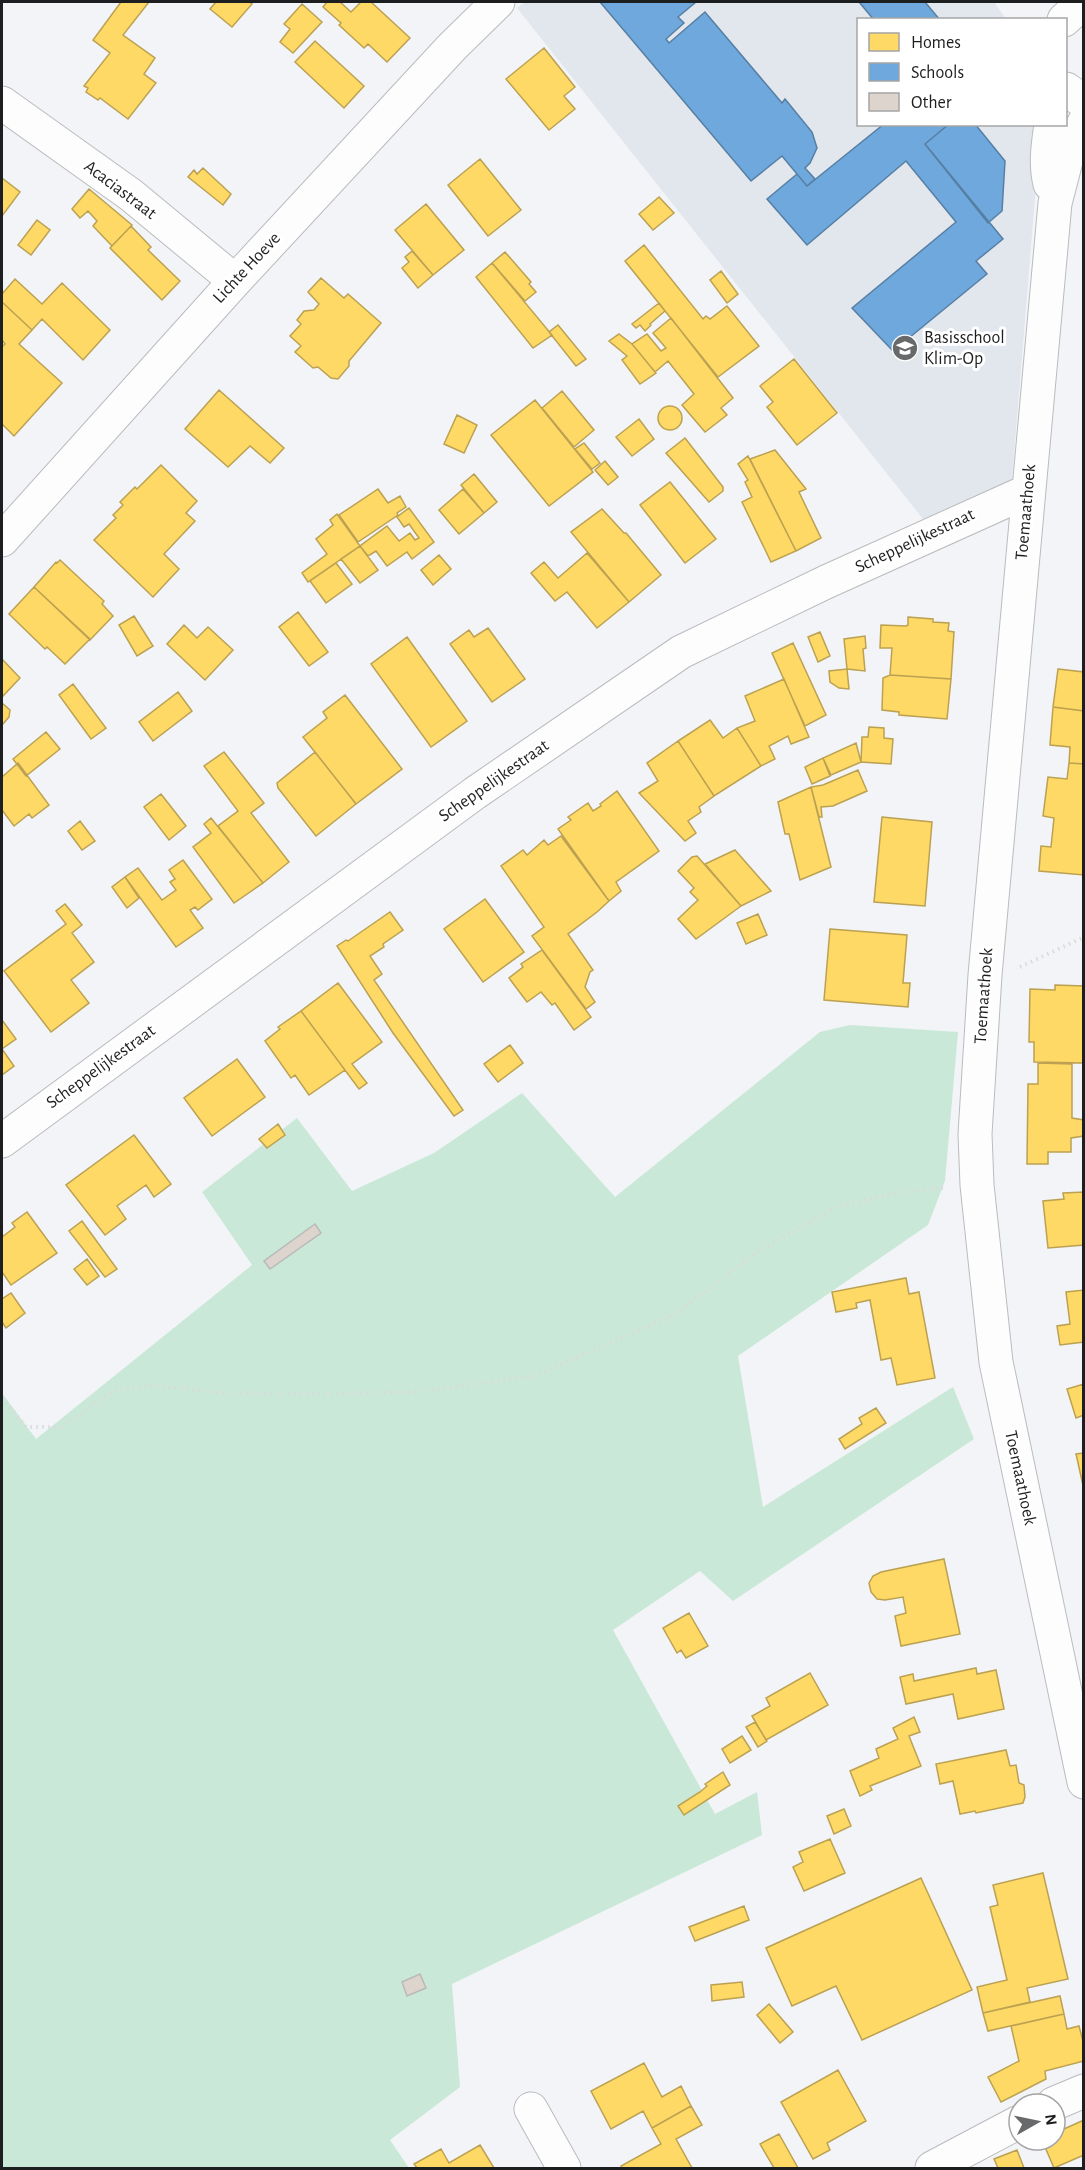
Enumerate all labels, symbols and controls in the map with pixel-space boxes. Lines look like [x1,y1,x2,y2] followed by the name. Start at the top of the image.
[857,18,1067,126] legend
[911,34,961,52] text: Homes
[911,64,964,82] text: Schools
[911,94,952,112] text: Other
[81,157,160,223] street label: Acaciastraat
[210,229,284,307] street label: Lichte Hoeve
[924,329,1005,368] place label: Basisschool Klim-Op
[890,333,920,363] school or university icon: Basisschool Klim-Op
[1013,462,1039,561] street label: Toemaathoek
[852,505,978,577] street label: Scheppelijkestraat
[436,736,552,826] street label: Scheppelijkestraat
[972,947,996,1045] street label: Toemaathoek
[43,1021,159,1112] street label: Scheppelijkestraat
[1001,1429,1039,1528] street label: Toemaathoek
[1007,2092,1067,2152] north arrow
[1042,2113,1060,2127] text: N

